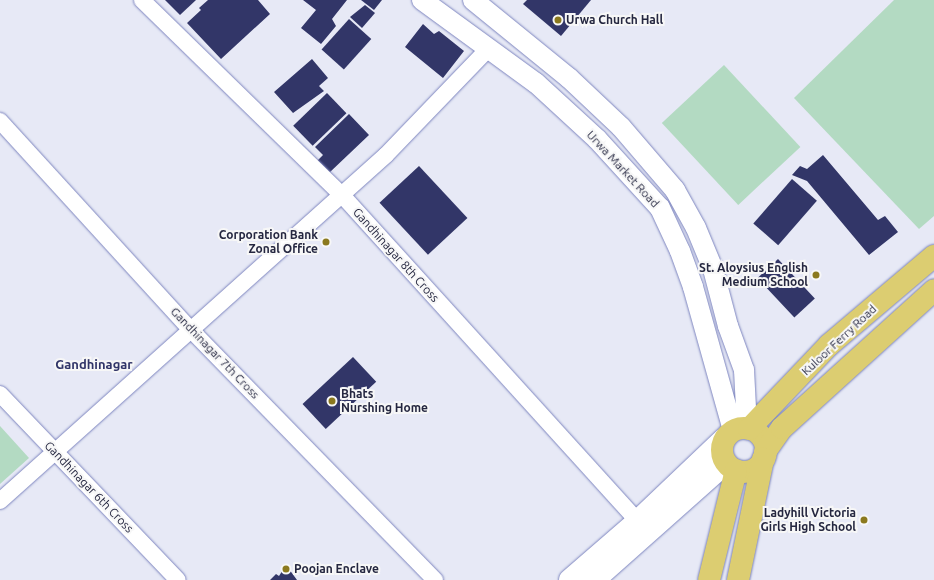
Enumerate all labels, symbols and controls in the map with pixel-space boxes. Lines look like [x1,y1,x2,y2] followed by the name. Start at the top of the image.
[566,13,663,27] place label: Urwa Church Hall
[553,15,563,25] marker: Urwa Church Hall
[584,128,662,210] street label: Urwa Market Road
[350,205,442,305] street label: Gandhinagar 8th Cross
[219,228,318,256] place label: Corporation Bank Zonal Office
[321,237,331,247] marker: Corporation Bank Zonal Office
[699,261,808,289] place label: St. Aloysius English Medium School
[811,270,821,280] marker: St. Aloysius English Medium School
[799,302,879,378] street label: Kuloor Ferry Road
[168,304,262,402] street label: Gandhinagar 7th Cross
[55,356,133,372] district label: Gandhinagar
[341,387,428,415] place label: Bhats Nurshing Home
[326,395,338,407] marker: Bhats Nurshing Home
[42,438,136,536] street label: Gandhinagar 6th Cross
[761,506,856,534] place label: Ladyhill Victoria Girls High School
[859,515,869,525] marker: Ladyhill Victoria Girls High School
[294,562,379,576] place label: Poojan Enclave
[281,564,291,574] marker: Poojan Enclave

